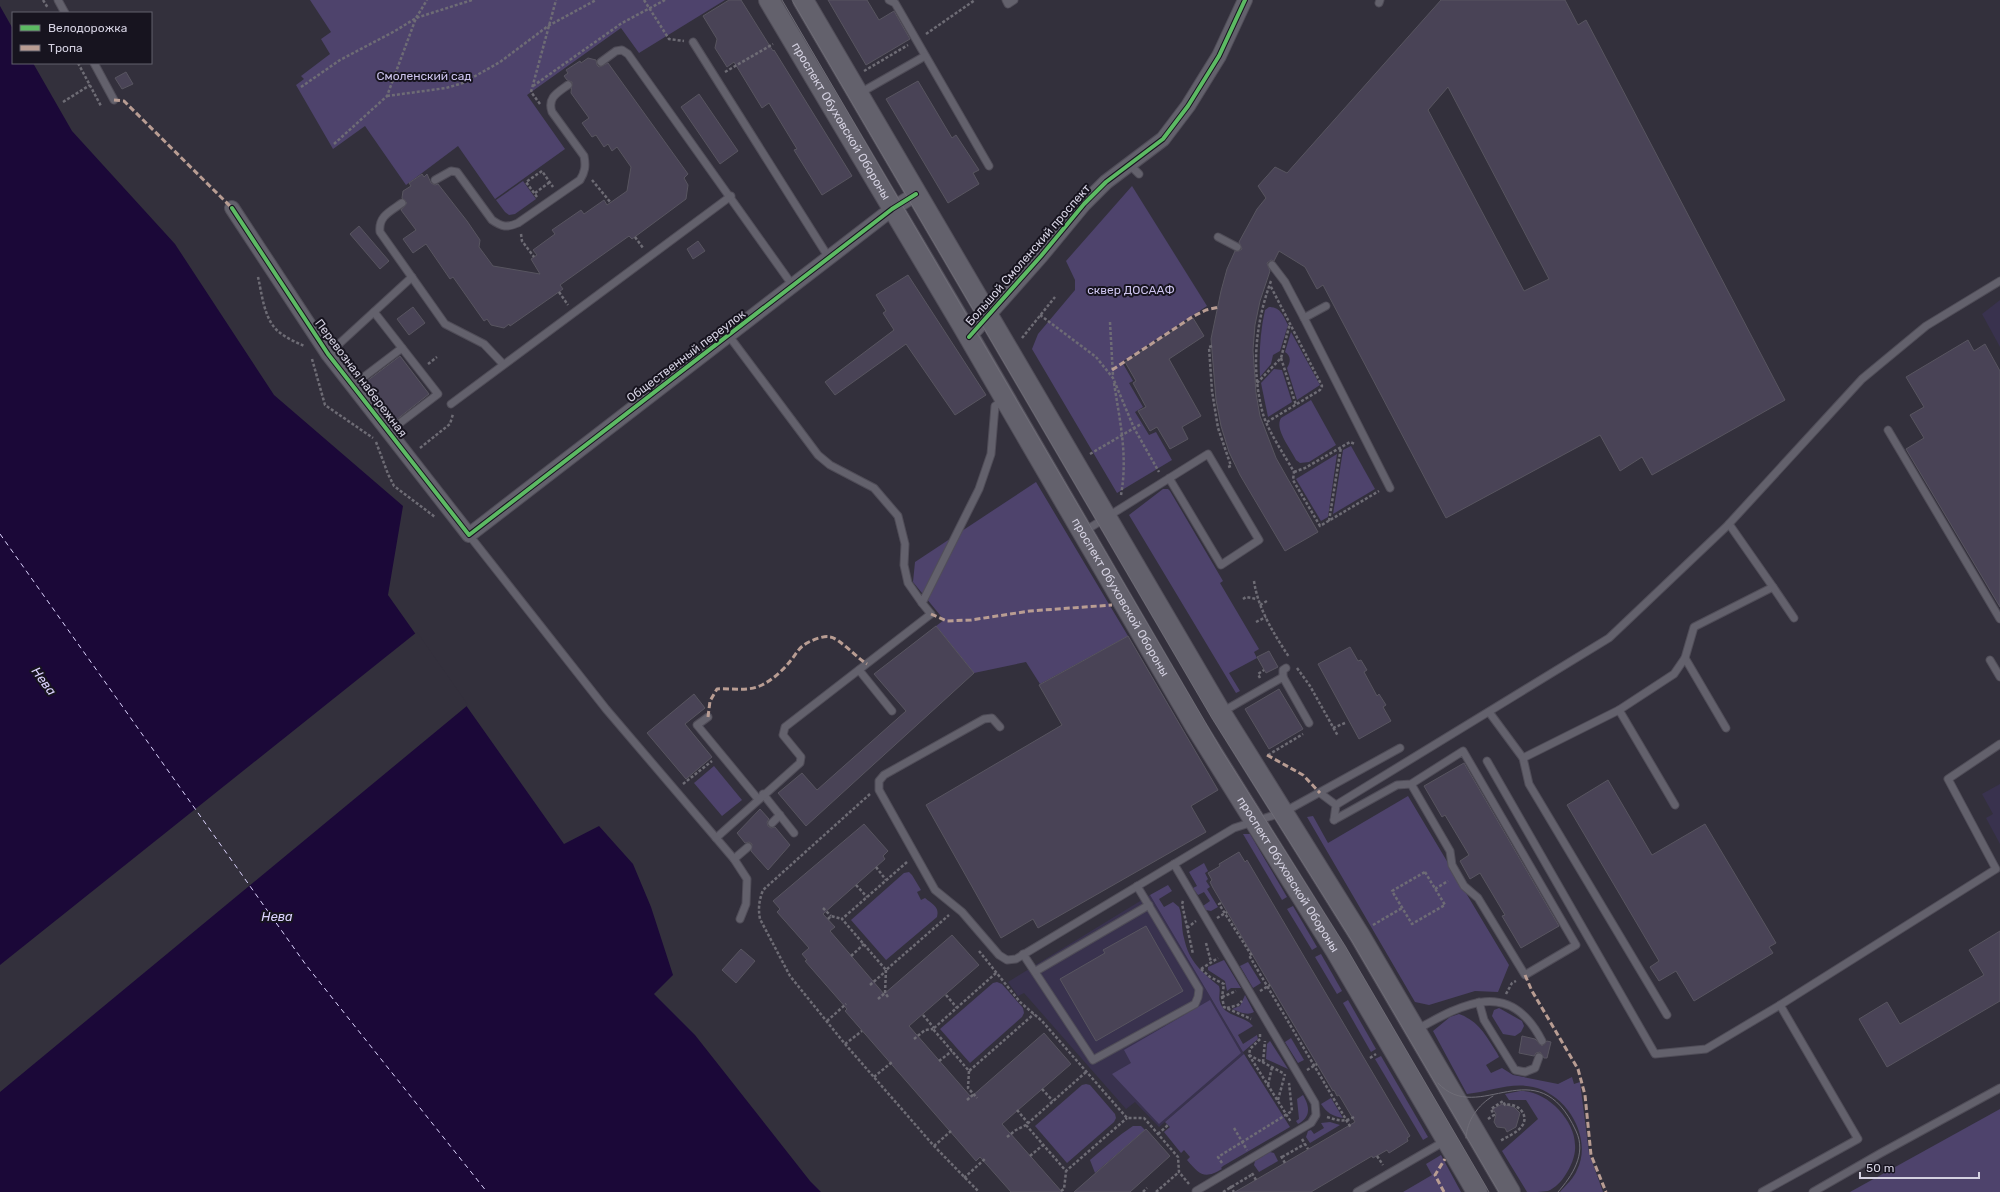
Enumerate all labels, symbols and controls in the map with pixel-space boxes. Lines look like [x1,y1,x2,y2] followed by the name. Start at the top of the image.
[12,12,152,64] legend
[48,21,127,35] text: Велодорожка
[789,40,893,202] street label: проспект Обуховской Обороны
[48,41,83,55] text: Тропа
[377,69,472,83] park label: Смоленский сад
[963,181,1093,329] street label: Большой Смоленский проспект
[1087,283,1175,297] park label: сквер ДОСААФ
[624,306,749,405] street label: Общественный переулок
[312,316,410,440] street label: Перевозная набережная
[1069,516,1172,679] street label: проспект Обуховской Обороны
[29,664,60,698] water label: Нева
[1234,794,1342,955] street label: проспект Обуховской Обороны
[261,909,293,924] water label: Нева
[1860,1154,1979,1180] scale bar
[1866,1161,1894,1175] text: 50 m

